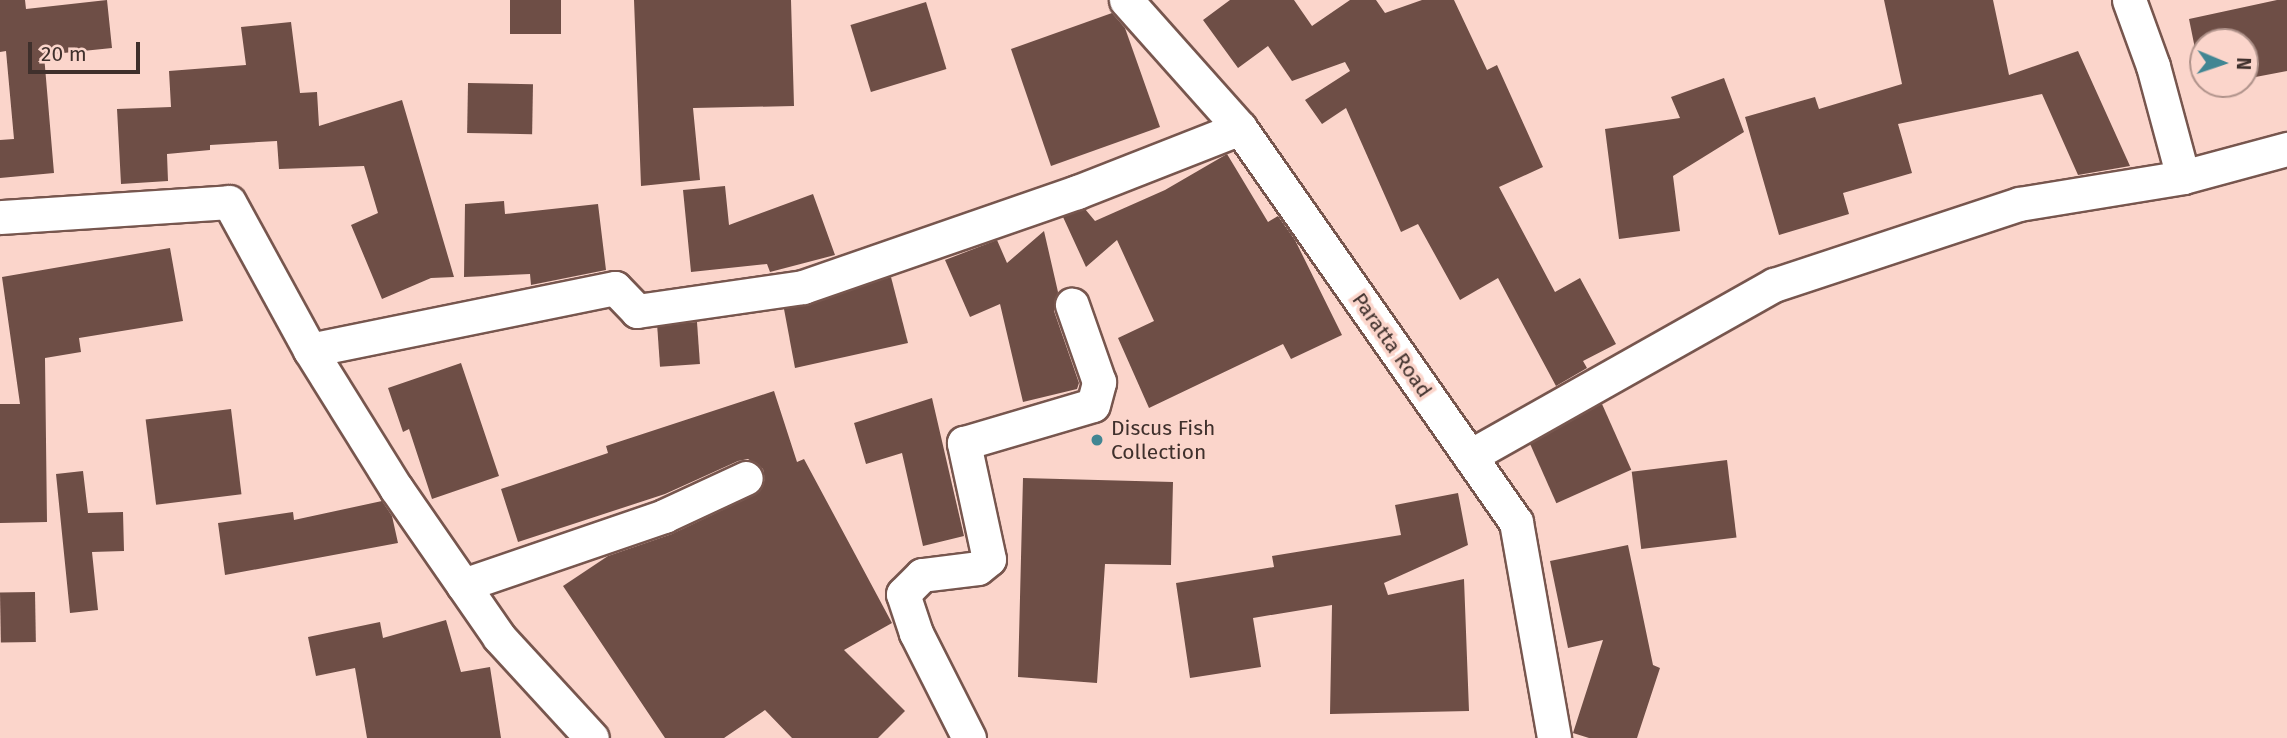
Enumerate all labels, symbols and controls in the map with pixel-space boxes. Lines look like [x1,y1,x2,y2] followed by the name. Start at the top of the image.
[32,28,144,72] scale bar
[2189,28,2259,98] north arrow
[41,41,87,67] text: 20 m
[2232,57,2255,70] text: N
[1347,288,1437,402] street label: Paratta Road
[1111,415,1215,465] place label: Discus Fish Collection
[1089,432,1105,448] marker: Discus Fish Collection

